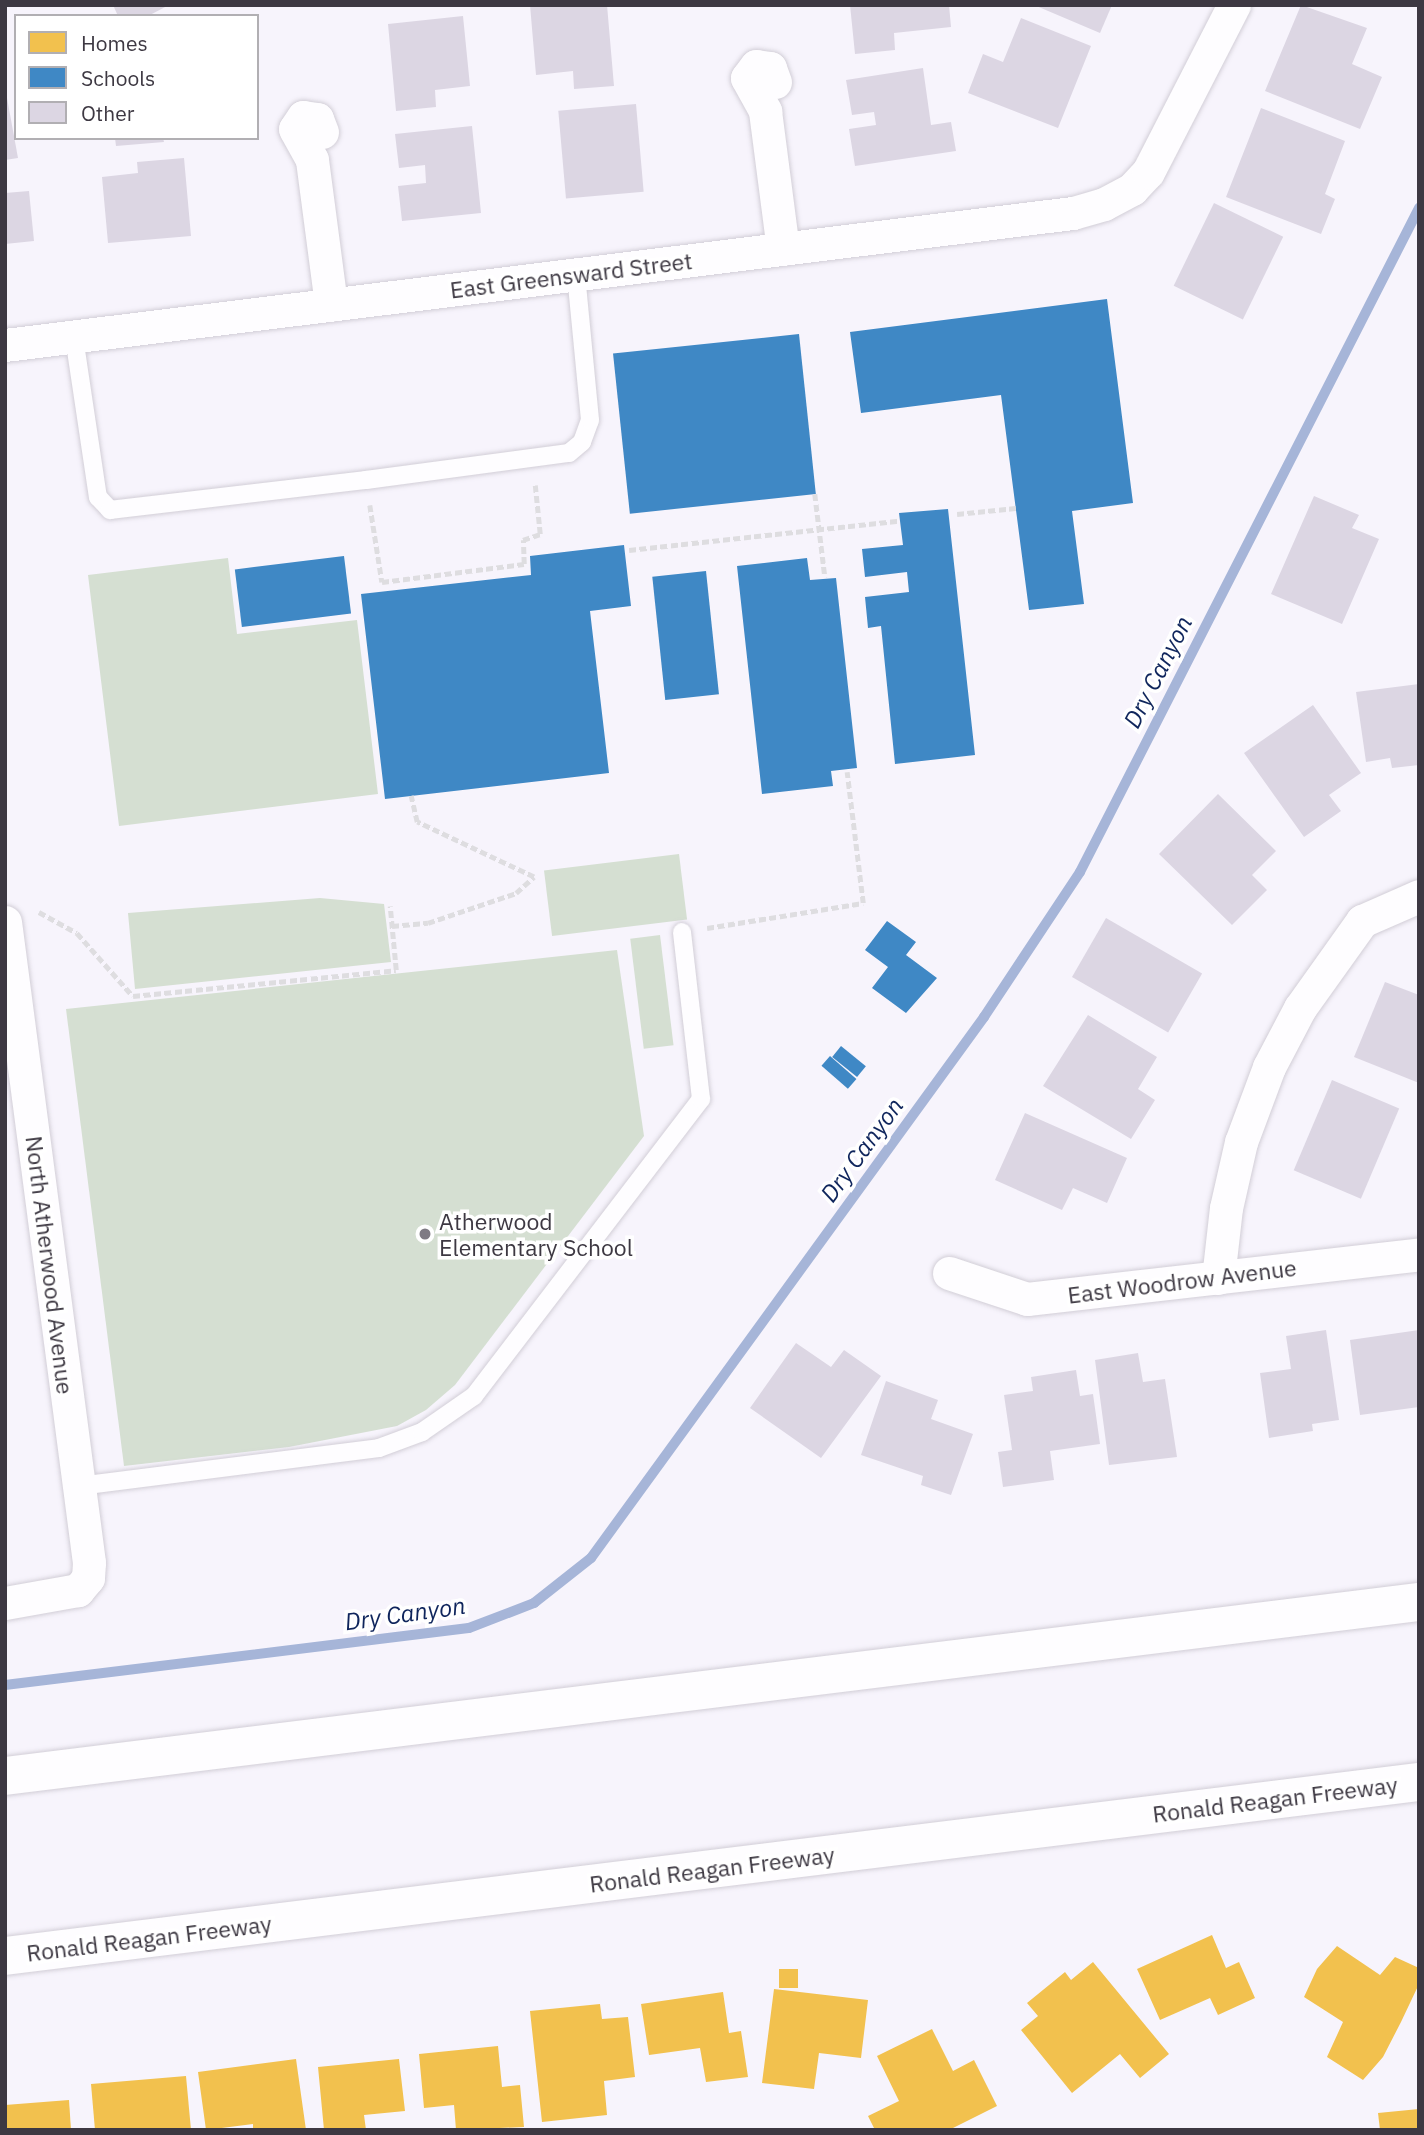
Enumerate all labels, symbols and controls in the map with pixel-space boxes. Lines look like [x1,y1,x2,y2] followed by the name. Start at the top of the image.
[14,14,259,140] legend
[81,29,148,57] text: Homes
[81,64,155,92] text: Schools
[81,99,134,127] text: Other
[448,246,694,304] street label: East Greensward Street
[1118,611,1198,733] water label: Dry Canyon
[815,1092,909,1208] water label: Dry Canyon
[20,1134,80,1396] street label: North Atherwood Avenue
[439,1207,633,1261] place label: Atherwood Elementary School
[417,1226,433,1242] marker: Atherwood Elementary School
[1066,1253,1298,1309] street label: East Woodrow Avenue
[343,1591,467,1637] water label: Dry Canyon
[1151,1770,1399,1828] street label: Ronald Reagan Freeway
[588,1840,836,1898] street label: Ronald Reagan Freeway
[25,1909,273,1967] street label: Ronald Reagan Freeway

